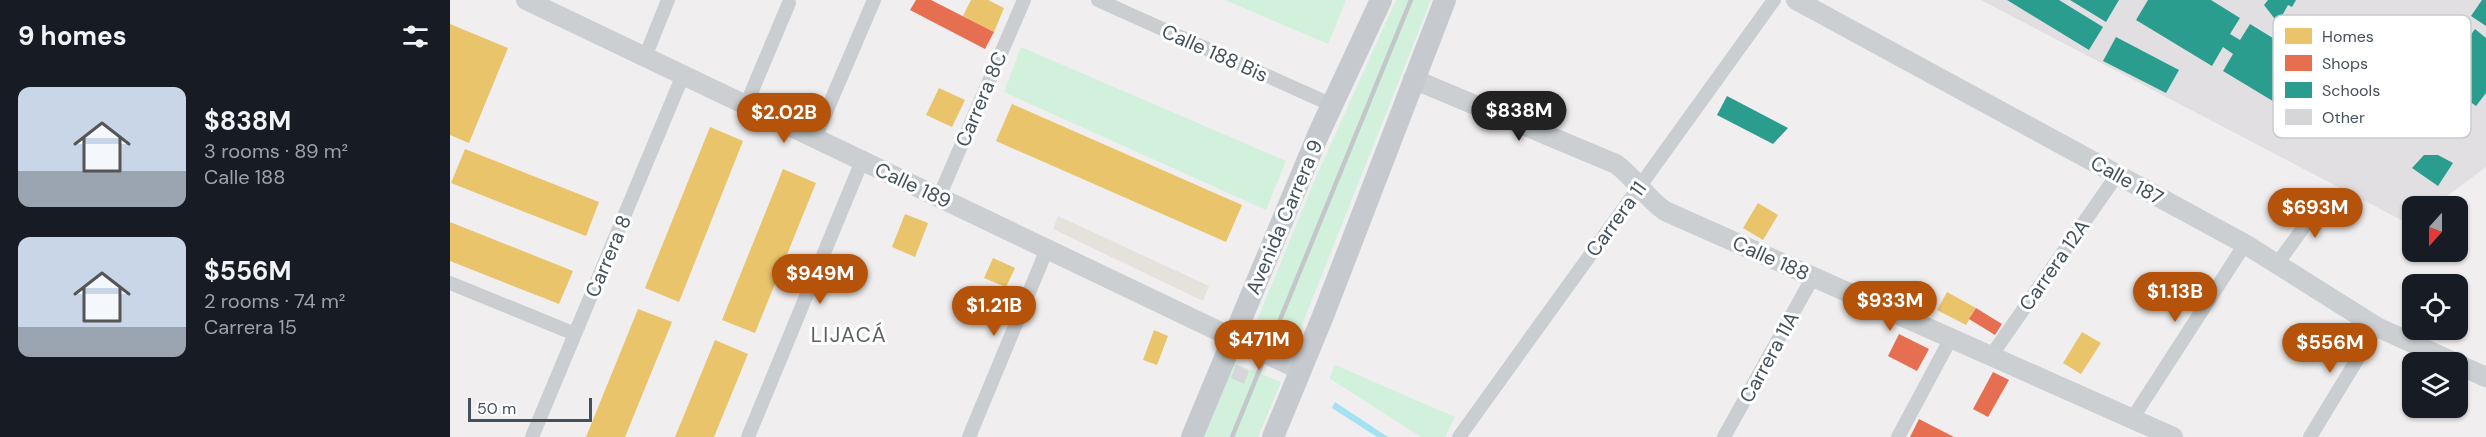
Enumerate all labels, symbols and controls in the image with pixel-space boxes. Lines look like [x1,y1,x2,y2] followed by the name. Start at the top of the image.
[2273,15,2471,138] legend
[1158,18,1272,88] street label: Calle 188 Bis
[18,19,127,53] text: 9 homes
[399,20,432,53] icon: filters
[2322,26,2374,47] text: Homes
[949,47,1013,151] street label: Carrera 8C
[2322,53,2368,74] text: Shops
[2322,80,2380,101] text: Schools
[1477,91,1561,142] pin: $838M
[735,93,833,144] pin: $2.02B
[1485,97,1553,123] text: $838M
[751,99,817,125] text: $2.02B
[204,104,291,138] text: $838M
[2322,107,2365,128] text: Other
[66,111,138,183] icon: home
[1240,136,1328,298] street label: Avenida Carrera 9
[204,138,348,164] text: 3 rooms · 89 m²
[2086,149,2168,211] street label: Calle 187
[871,156,955,214] street label: Calle 189
[204,164,285,190] text: Calle 188
[1580,176,1652,262] street label: Carrera 11
[2273,188,2357,239] pin: $693M
[2282,194,2348,220] text: $693M
[2402,196,2468,262] north arrow
[2402,196,2468,418] map controls
[579,211,637,301] street label: Carrera 8
[2013,214,2095,316] street label: Carrera 12A
[1729,230,1813,286] street label: Calle 188
[204,254,292,288] text: $556M
[778,254,862,305] pin: $949M
[786,260,854,286] text: $949M
[66,261,138,333] icon: home
[2126,272,2224,323] pin: $1.13B
[2402,274,2468,340] button: locate
[2147,278,2203,304] text: $1.13B
[1848,281,1932,332] pin: $933M
[945,286,1043,337] pin: $1.21B
[1857,287,1923,313] text: $933M
[204,288,345,314] text: 2 rooms · 74 m²
[966,292,1022,318] text: $1.21B
[1733,307,1805,407] street label: Carrera 11A
[204,314,297,340] text: Carrera 15
[1217,320,1301,371] pin: $471M
[811,321,887,349] district label: LIJACÁ
[2288,323,2372,374] pin: $556M
[1228,326,1290,352] text: $471M
[2296,329,2364,355] text: $556M
[2402,352,2468,418] button: layers
[468,395,592,422] scale bar
[477,398,516,419] text: 50 m

